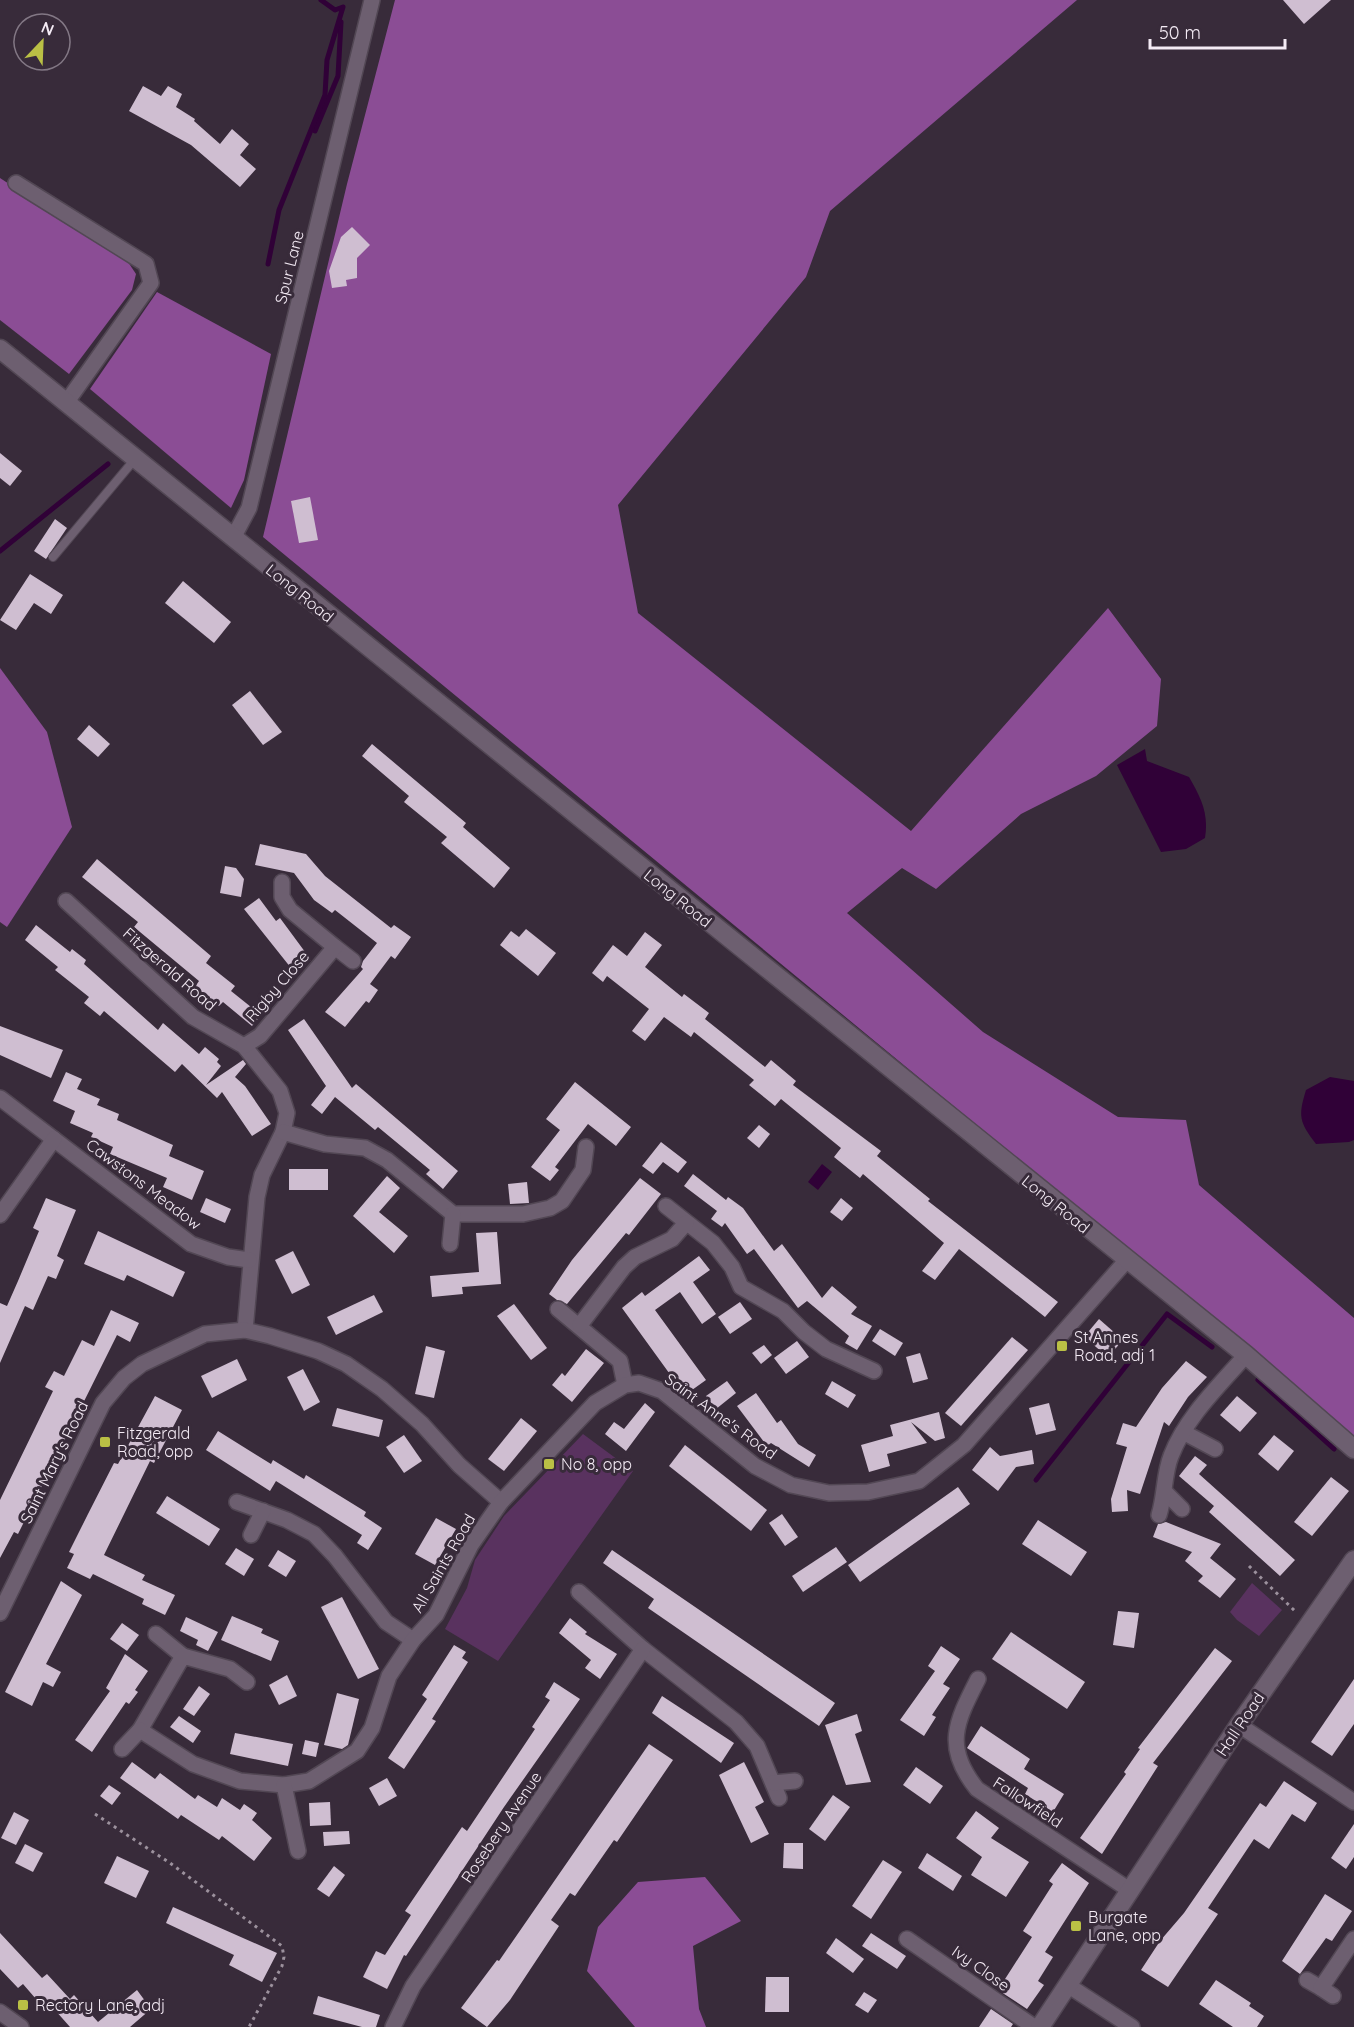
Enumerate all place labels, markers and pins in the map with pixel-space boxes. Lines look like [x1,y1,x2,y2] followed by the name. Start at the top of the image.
[1074,1327,1155,1365] place label: St Annes Road, adj 1
[1055,1339,1069,1353] marker: St Annes Road, adj 1
[117,1423,193,1461] place label: Fitzgerald Road, opp
[98,1435,112,1449] marker: Fitzgerald Road, opp
[561,1454,632,1474] place label: No 8, opp
[542,1457,556,1471] marker: No 8, opp
[1088,1907,1161,1945] place label: Burgate Lane, opp
[1069,1919,1083,1933] marker: Burgate Lane, opp
[35,1995,165,2015] place label: Rectory Lane, adj
[16,1998,30,2012] marker: Rectory Lane, adj

